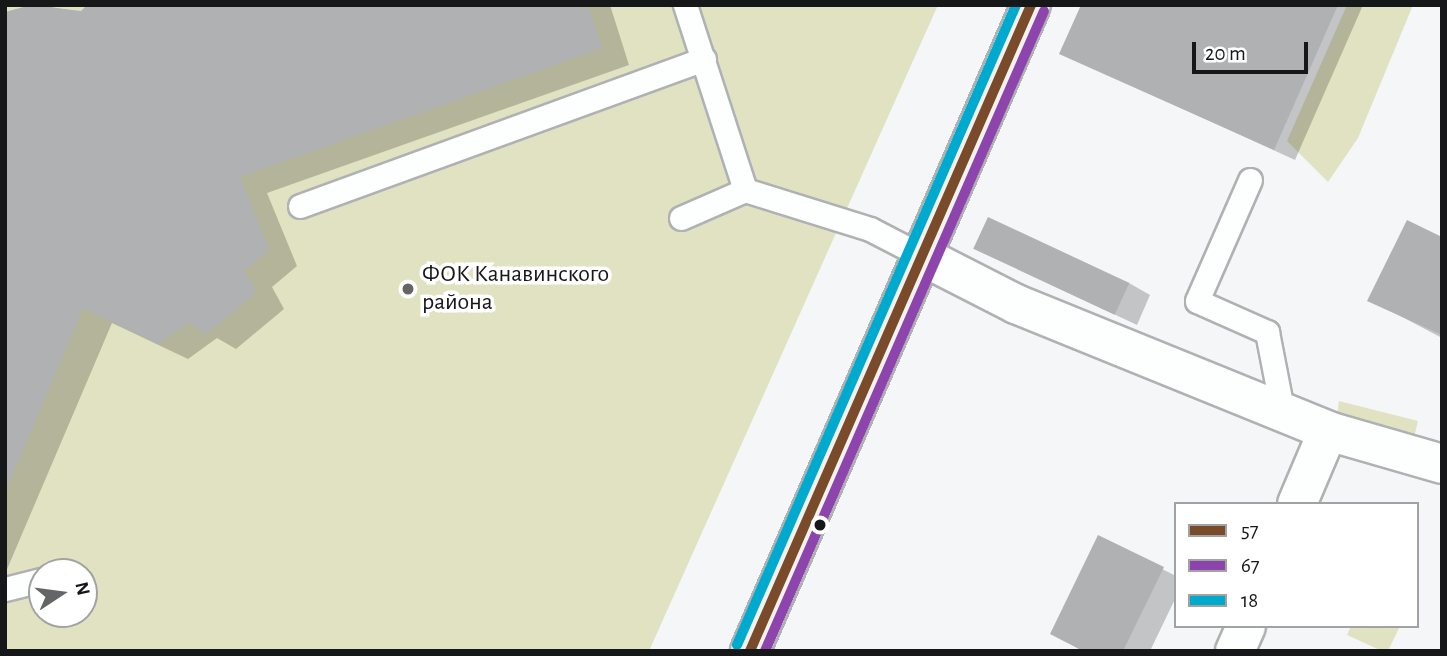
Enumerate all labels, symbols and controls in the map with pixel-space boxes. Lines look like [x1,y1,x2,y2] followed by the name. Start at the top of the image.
[1195,28,1310,72] scale bar
[1205,43,1246,64] text: 20 m
[422,261,609,317] place label: ФОК Канавинского района
[400,281,416,297] marker: ФОК Канавинского района
[1174,502,1419,628] legend
[813,518,827,532] unlabelled marker
[1241,520,1259,541] text: 57
[1241,555,1260,576] text: 67
[28,558,98,628] north arrow
[71,580,93,597] text: N
[1241,590,1258,611] text: 18

